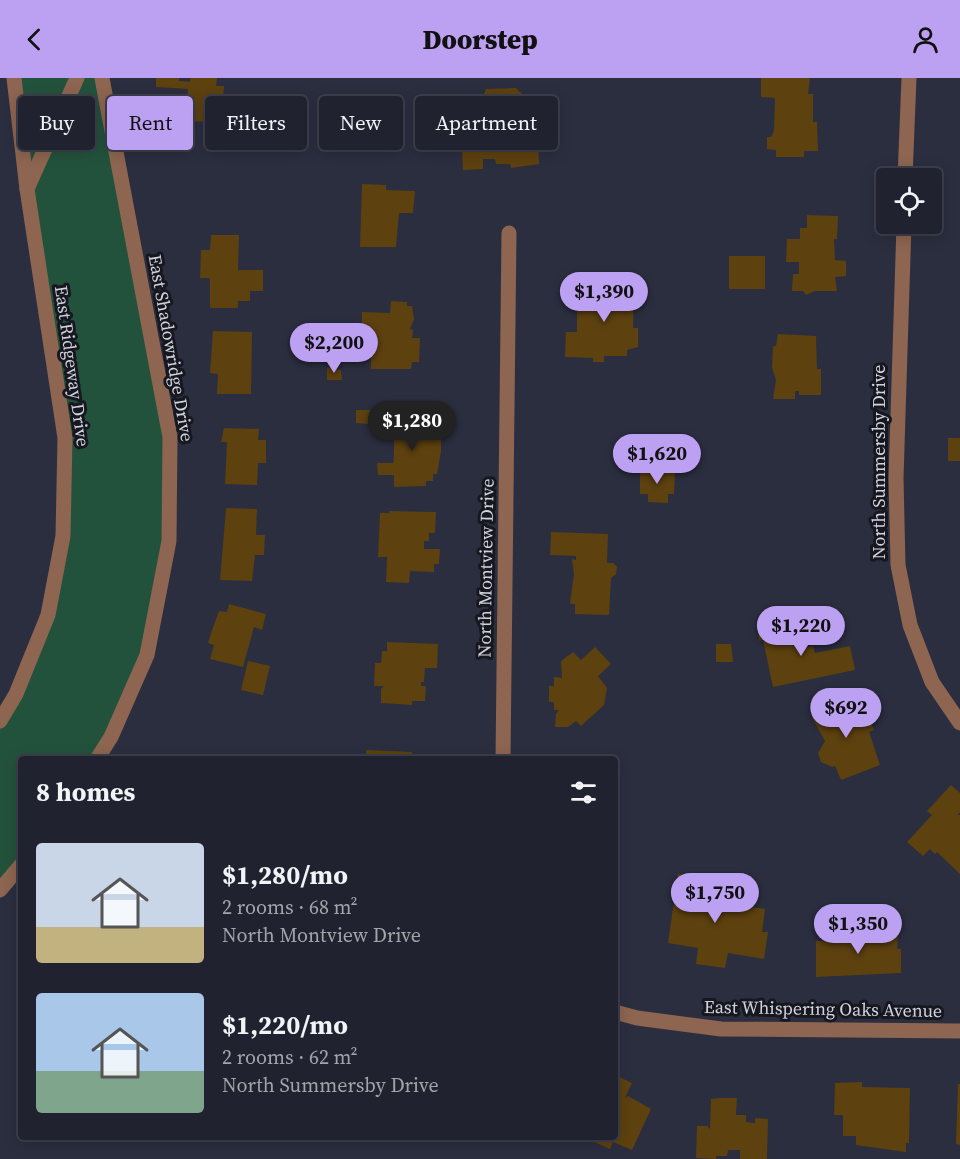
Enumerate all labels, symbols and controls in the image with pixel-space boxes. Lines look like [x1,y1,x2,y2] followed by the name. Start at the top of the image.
[422,21,538,58] text: Doorstep
[18,23,51,56] icon: back
[909,23,942,56] icon: person
[18,96,95,150] chip: Buy
[107,96,193,150] chip: Rent
[205,96,307,150] chip: Filters
[319,96,403,150] chip: New
[415,96,558,150] chip: Apartment
[876,168,942,234] map controls
[876,168,942,234] button: locate
[143,252,200,443] street label: East Shadowridge Drive
[555,272,653,323] pin: $1,390
[574,277,634,305] text: $1,390
[49,284,96,448] street label: East Ridgeway Drive
[285,323,383,374] pin: $2,200
[304,328,364,356] text: $2,200
[866,365,891,559] street label: North Summersby Drive
[363,401,461,452] pin: $1,280
[382,406,442,434] text: $1,280
[608,434,706,485] pin: $1,620
[627,439,687,467] text: $1,620
[471,478,500,658] street label: North Montview Drive
[752,606,850,657] pin: $1,220
[771,611,831,639] text: $1,220
[810,688,882,739] pin: $692
[824,693,868,721] text: $692
[36,774,135,810] text: 8 homes
[567,776,600,809] icon: filters
[222,857,348,893] text: $1,280/mo
[84,867,156,939] icon: home
[666,873,764,924] pin: $1,750
[685,878,745,906] text: $1,750
[222,893,358,921] text: 2 rooms · 68 m²
[809,904,907,955] pin: $1,350
[828,909,888,937] text: $1,350
[222,921,421,949] text: North Montview Drive
[704,994,942,1023] street label: East Whispering Oaks Avenue
[222,1007,348,1043] text: $1,220/mo
[84,1017,156,1089] icon: home
[222,1043,358,1071] text: 2 rooms · 62 m²
[222,1071,439,1099] text: North Summersby Drive

